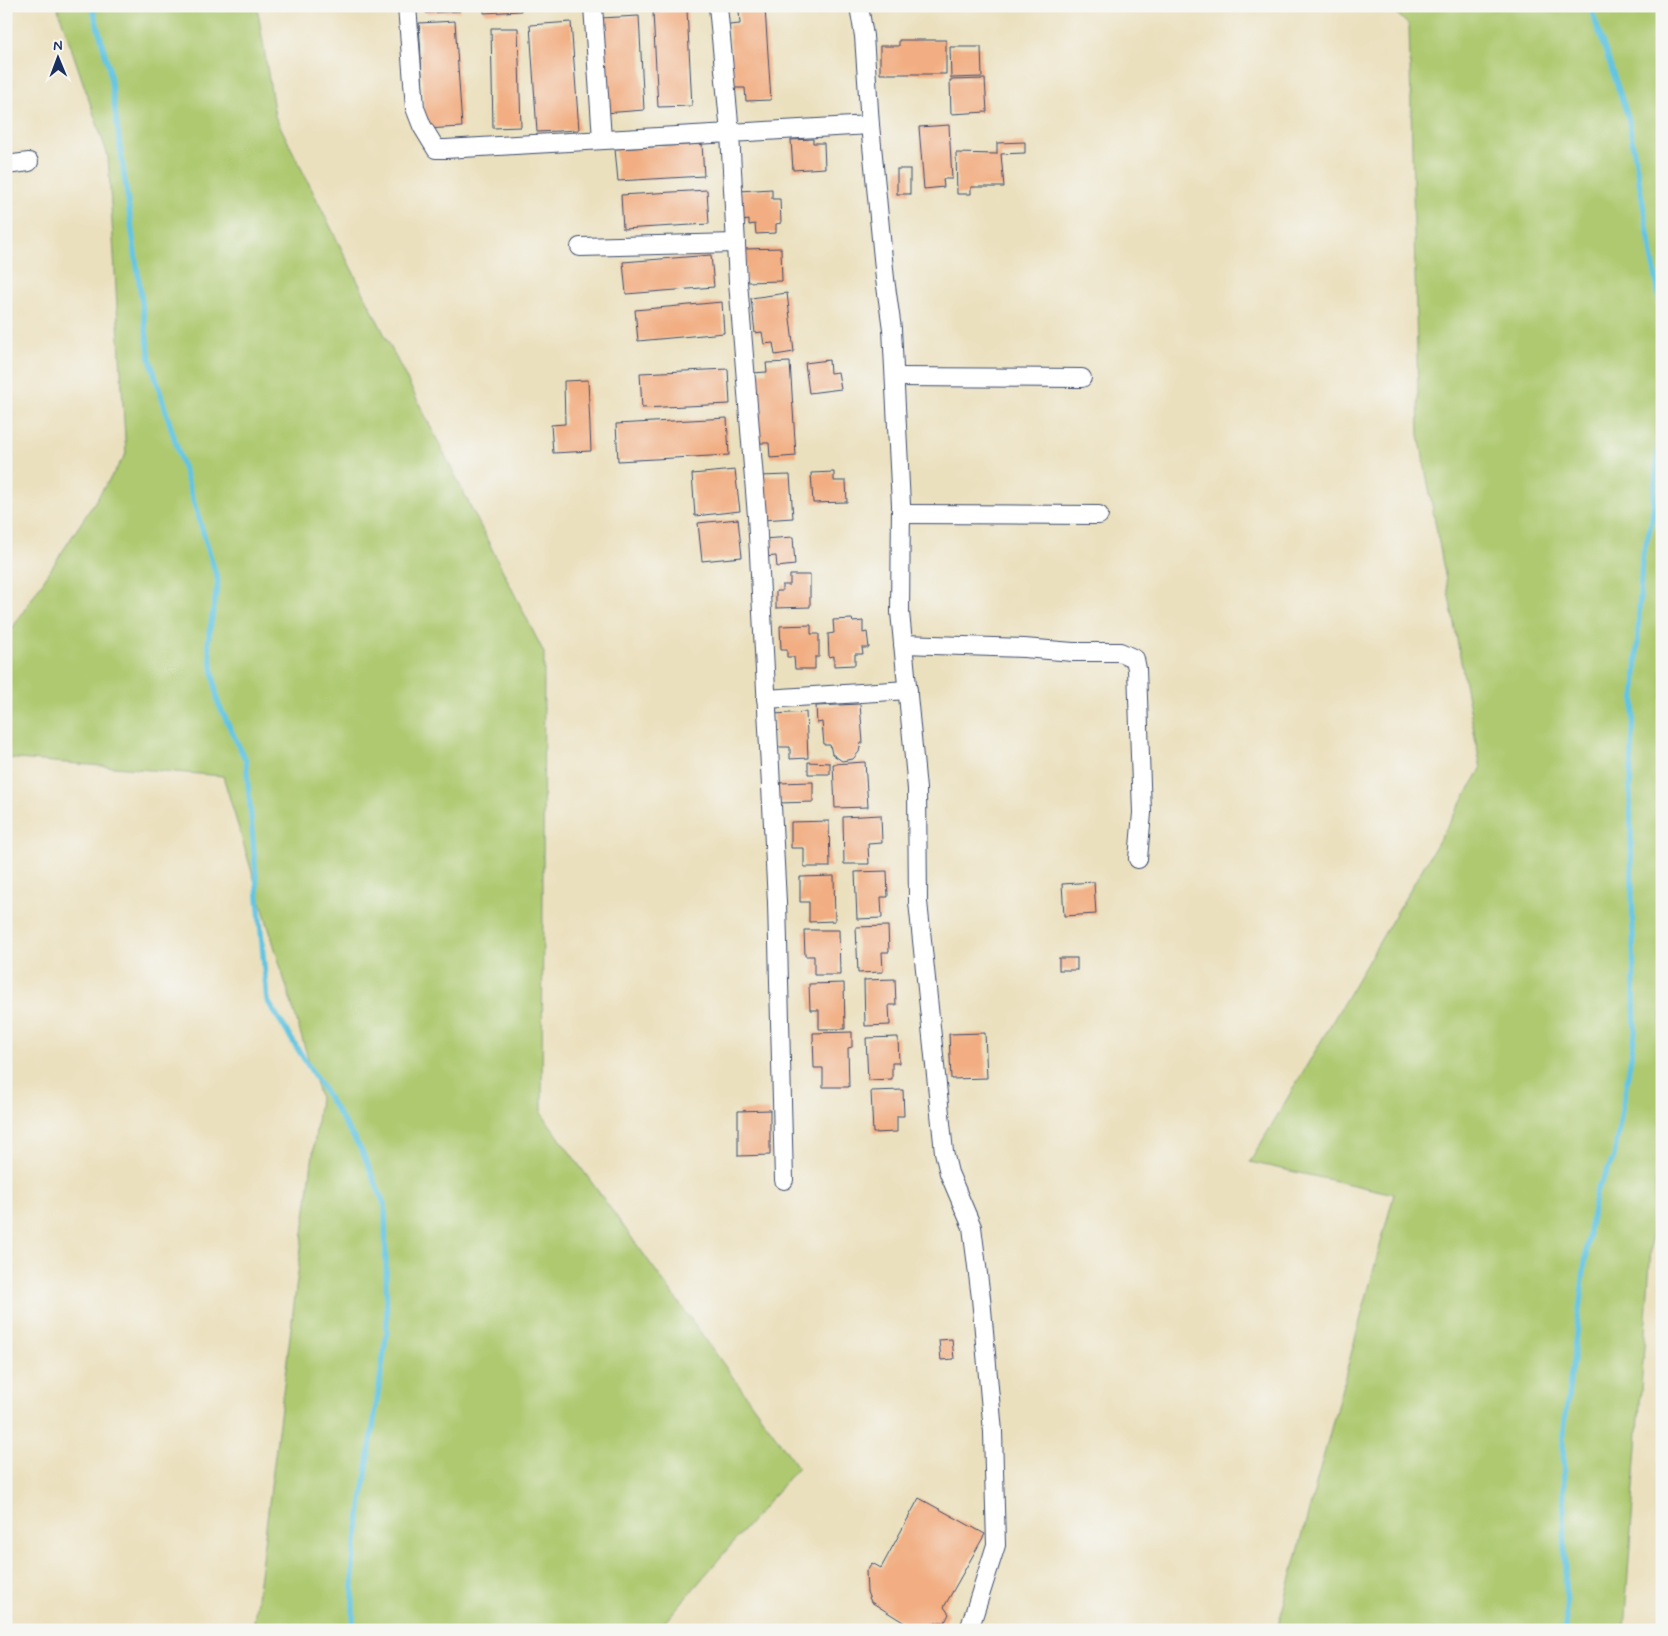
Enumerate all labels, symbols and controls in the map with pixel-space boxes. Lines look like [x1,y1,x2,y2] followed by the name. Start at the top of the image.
[32,32,82,82] north arrow
[53,37,63,55] text: N

